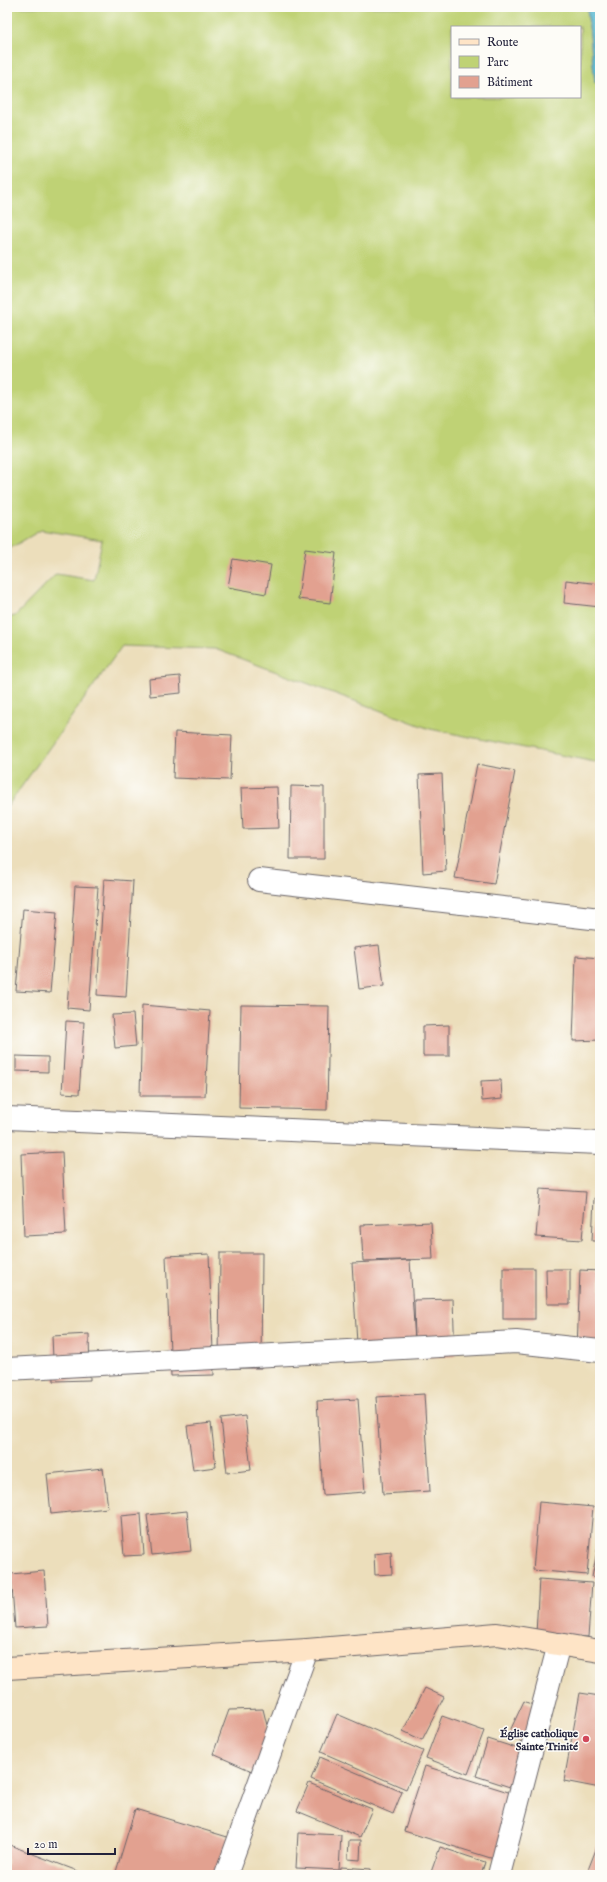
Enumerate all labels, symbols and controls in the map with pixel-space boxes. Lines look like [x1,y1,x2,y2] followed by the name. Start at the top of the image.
[451,26,581,98] legend
[487,35,519,50] text: Route
[487,55,509,70] text: Parc
[487,75,533,90] text: Bâtiment
[500,1726,578,1754] place label: Église catholique Sainte Trinité
[581,1734,591,1744] marker: Église catholique Sainte Trinité
[28,1830,115,1856] scale bar
[34,1837,57,1852] text: 20 m

